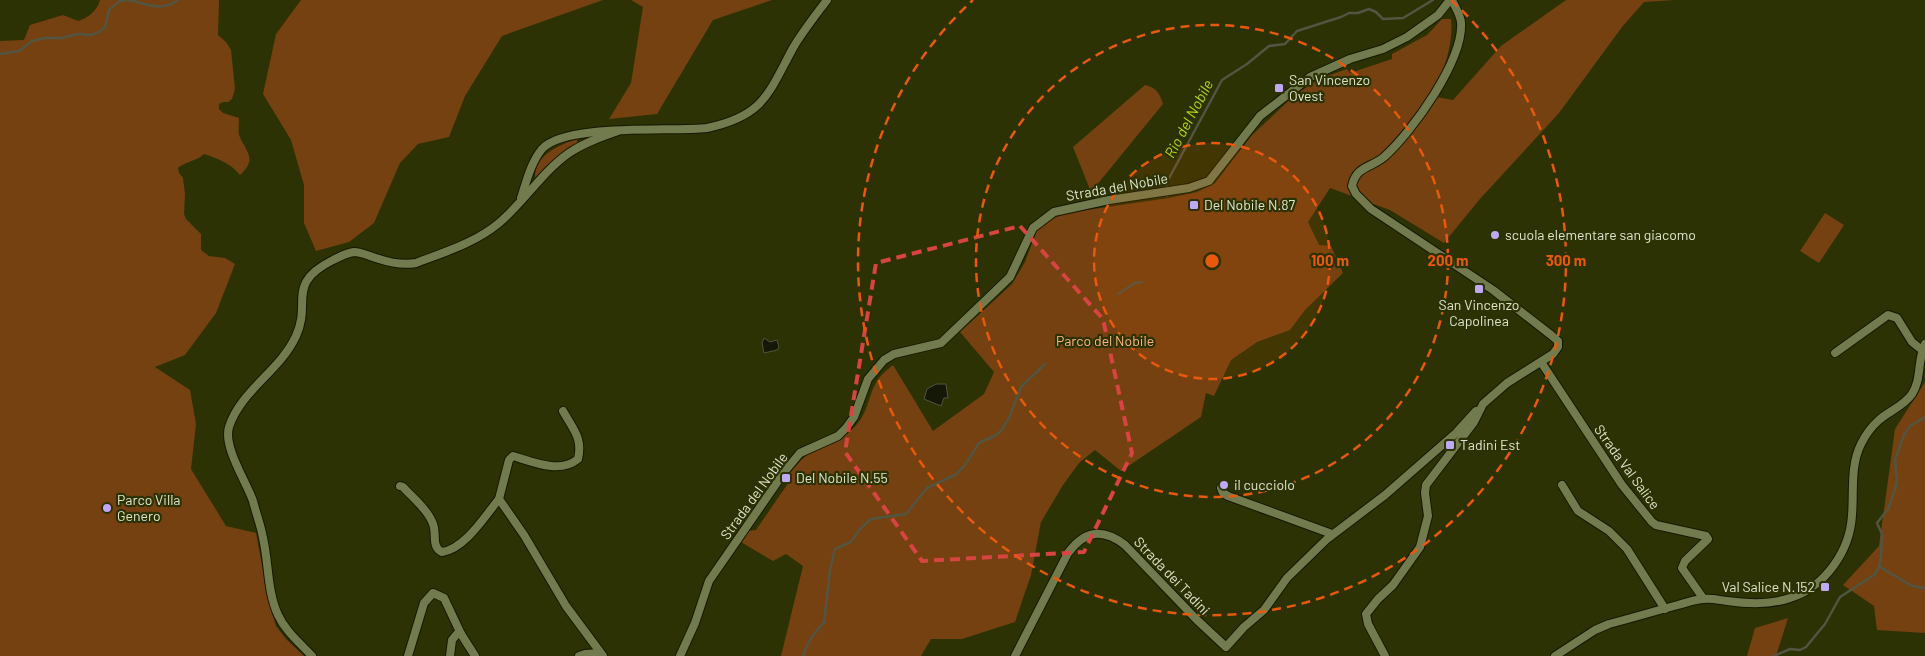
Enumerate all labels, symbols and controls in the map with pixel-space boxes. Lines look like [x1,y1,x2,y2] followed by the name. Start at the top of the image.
[1289,71,1370,104] place label: San Vincenzo Ovest
[1160,76,1216,161] water label: Rio del Nobile
[1273,82,1285,94] marker: San Vincenzo Ovest
[1065,169,1169,204] street label: Strada del Nobile
[1204,196,1296,213] place label: Del Nobile N.87
[1188,199,1200,211] marker: Del Nobile N.87
[1505,226,1696,243] place label: scuola elementare san giacomo
[1489,229,1501,241] marker: scuola elementare san giacomo
[1311,251,1349,269] text: 100 m
[1427,251,1469,269] text: 200 m
[1546,251,1586,269] text: 300 m
[1203,252,1221,270] centre of rings
[1473,283,1485,295] marker: San Vincenzo Capolinea
[1438,296,1520,329] place label: San Vincenzo Capolinea
[1056,332,1154,349] park label: Parco del Nobile
[1591,421,1664,512] street label: Strada Val Salice
[1460,436,1520,453] place label: Tadini Est
[1444,439,1456,451] marker: Tadini Est
[716,449,791,542] street label: Strada del Nobile
[796,469,888,486] place label: Del Nobile N.55
[780,472,792,484] marker: Del Nobile N.55
[1234,476,1295,493] place label: il cucciolo
[1218,479,1230,491] marker: il cucciolo
[117,491,181,524] place label: Parco Villa Genero
[101,502,113,514] marker: Parco Villa Genero
[1131,533,1214,618] street label: Strada dei Tadini
[1722,578,1815,595] place label: Val Salice N.152
[1819,581,1831,593] marker: Val Salice N.152

